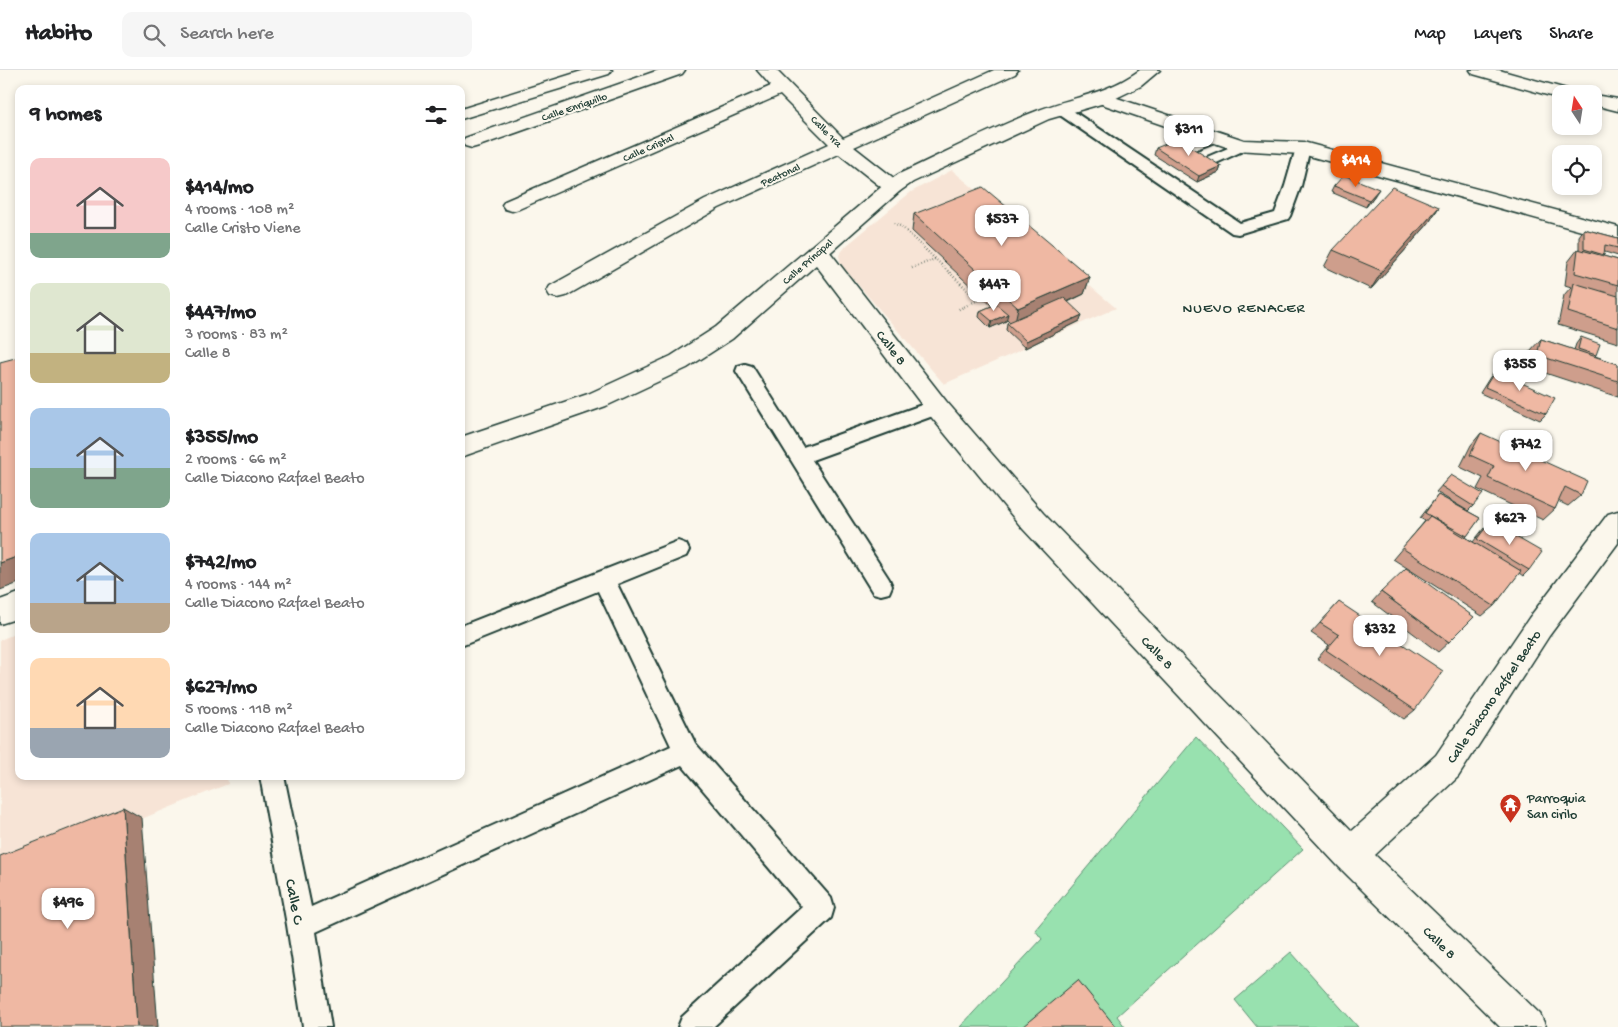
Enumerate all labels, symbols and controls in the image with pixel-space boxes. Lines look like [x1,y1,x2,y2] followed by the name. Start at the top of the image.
[122,12,472,57] search box
[25,20,92,49] text: Habito
[140,21,168,49] icon: search
[180,23,274,46] text: Search here
[1414,24,1446,45] text: Map
[1474,24,1521,45] text: Layers
[1549,24,1593,45] text: Share
[1552,85,1602,135] north arrow
[1552,85,1602,195] map controls
[540,91,609,125] street label: Calle Enriquillo
[422,101,450,129] icon: filters
[30,103,101,128] text: 9 homes
[807,114,844,151] street label: Calle 1ra
[1159,114,1219,157] pin: $311
[1175,121,1203,140] text: $311
[621,132,677,165] street label: Calle Cristal
[1552,145,1602,195] button: locate
[1326,146,1386,188] pin: $414
[1342,152,1370,171] text: $414
[758,162,803,190] street label: Peatonal
[185,176,254,201] text: $414/mo
[70,178,130,238] icon: home
[185,201,294,220] text: 4 rooms · 108 m²
[972,204,1032,247] pin: $537
[986,211,1018,230] text: $537
[185,220,300,239] text: Calle Cristo Viene
[781,237,836,288] street label: Calle Principal
[964,270,1024,312] pin: $447
[979,276,1009,295] text: $447
[1183,300,1306,318] district label: NUEVO RENACER
[185,301,256,326] text: $447/mo
[70,303,130,363] icon: home
[185,326,288,345] text: 3 rooms · 83 m²
[871,328,909,370] street label: Calle 8
[185,345,230,364] text: Calle 8
[1490,350,1550,392] pin: $355
[1504,356,1536,375] text: $355
[185,426,258,451] text: $355/mo
[70,428,130,488] icon: home
[1496,430,1556,472] pin: $742
[1511,436,1541,455] text: $742
[185,451,286,470] text: 2 rooms · 66 m²
[185,470,365,489] text: Calle Diacono Rafael Beato
[1480,504,1540,546] pin: $627
[1494,510,1526,529] text: $627
[185,551,256,576] text: $742/mo
[70,553,130,613] icon: home
[185,576,292,595] text: 4 rooms · 144 m²
[185,595,365,614] text: Calle Diacono Rafael Beato
[1350,614,1410,657] pin: $332
[1364,621,1396,640] text: $332
[1444,627,1546,767] street label: Calle Diacono Rafael Beato
[1136,634,1176,674] street label: Calle 8
[185,676,257,701] text: $627/mo
[70,678,130,738] icon: home
[185,701,293,720] text: 5 rooms · 118 m²
[185,720,365,739] text: Calle Diacono Rafael Beato
[1526,791,1587,824] place label: Parroquia San cirilo
[1499,793,1523,824] temple icon: Parroquia San cirilo
[279,878,306,927] street label: Calle C
[38,888,98,930] pin: $496
[53,894,83,913] text: $496
[1418,924,1459,964] street label: Calle 8

